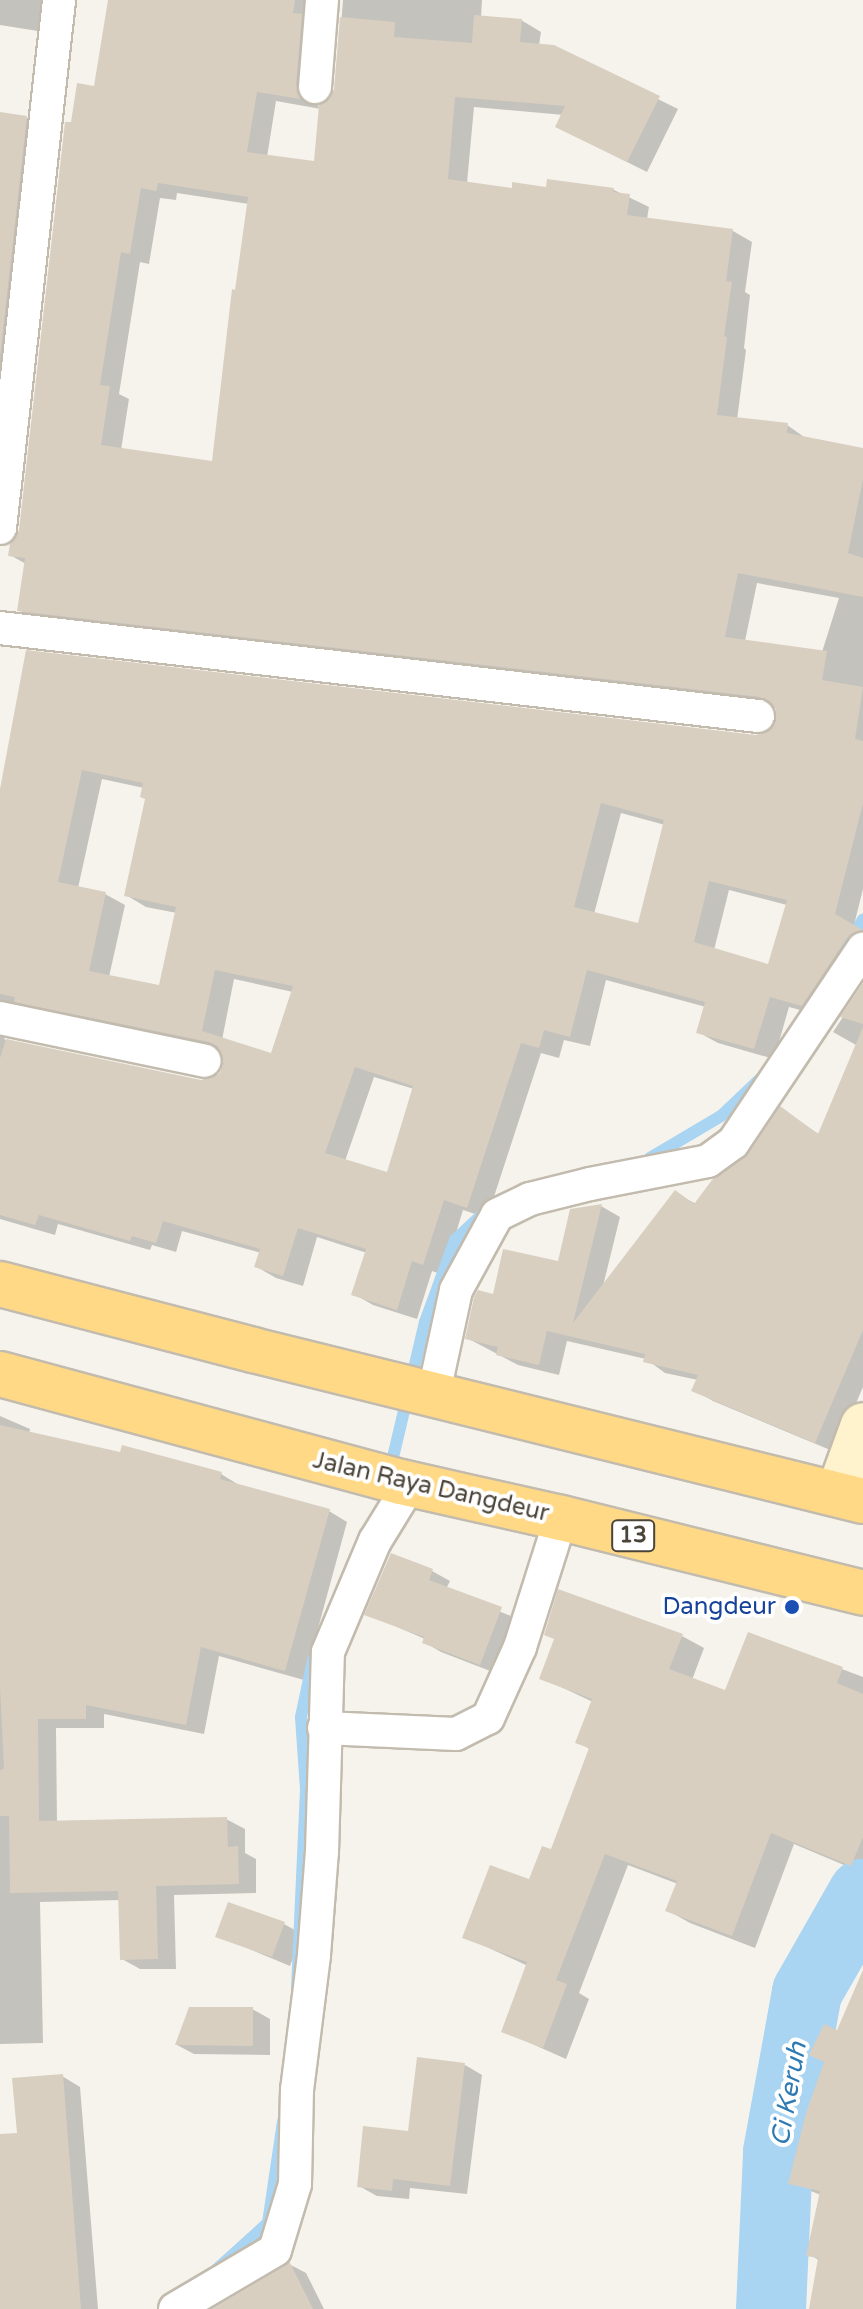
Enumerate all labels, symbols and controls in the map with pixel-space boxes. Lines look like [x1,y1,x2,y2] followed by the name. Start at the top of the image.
[310,1446,552,1528] street label: Jalan Raya Dangdeur
[611,1518,655,1554] road number: 13
[662,1593,776,1621] place label: Dangdeur
[783,1598,801,1616] marker: Dangdeur
[765,2040,813,2148] water label: Ci Keruh

